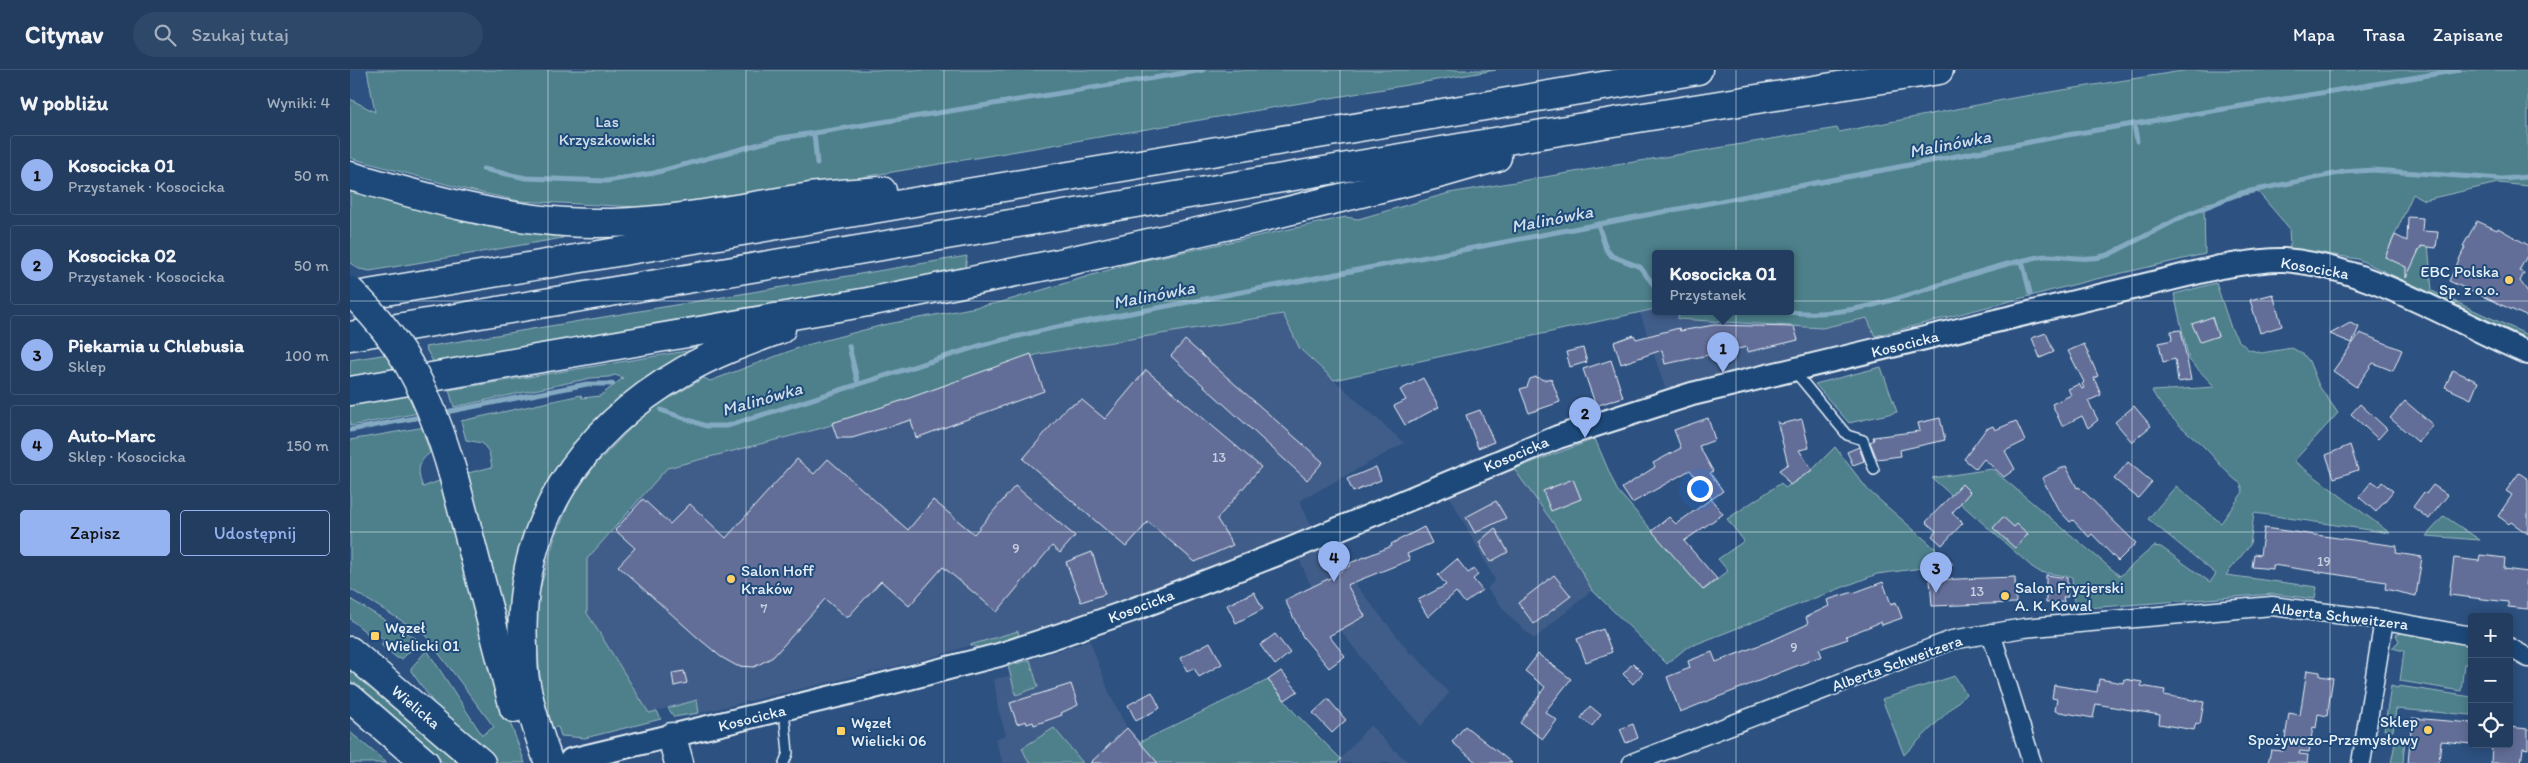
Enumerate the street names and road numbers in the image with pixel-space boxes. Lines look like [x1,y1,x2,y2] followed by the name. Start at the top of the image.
[2279,253,2351,283] street label: Kosocicka
[1869,326,1941,362] street label: Kosocicka
[1481,432,1552,476] street label: Kosocicka
[1105,585,1177,627] street label: Kosocicka
[2270,598,2410,634] street label: Alberta Schweitzera
[1829,630,1966,695] street label: Alberta Schweitzera
[388,681,445,733] street label: Wielicka
[716,700,788,736] street label: Kosocicka

